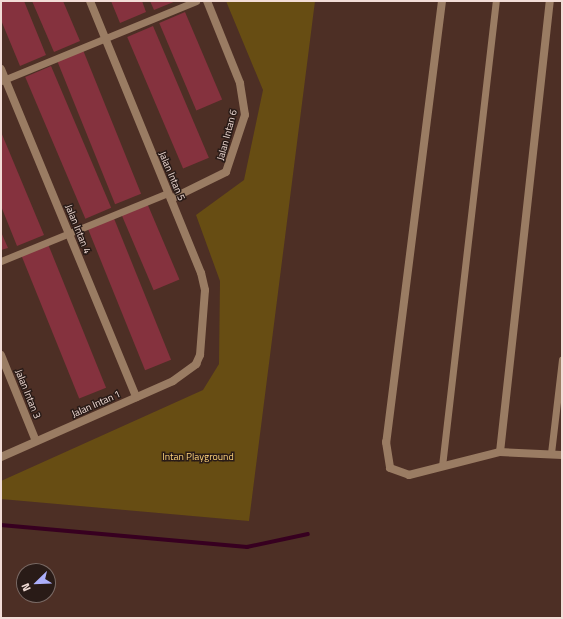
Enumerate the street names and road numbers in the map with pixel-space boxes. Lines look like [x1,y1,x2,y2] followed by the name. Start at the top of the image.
[214,108,240,162] street label: Jalan Intan 6
[156,150,188,202] street label: Jalan Intan 5
[63,203,93,255] street label: Jalan Intan 4
[13,368,43,420] street label: Jalan Intan 3
[70,388,122,420] street label: Jalan Intan 1

